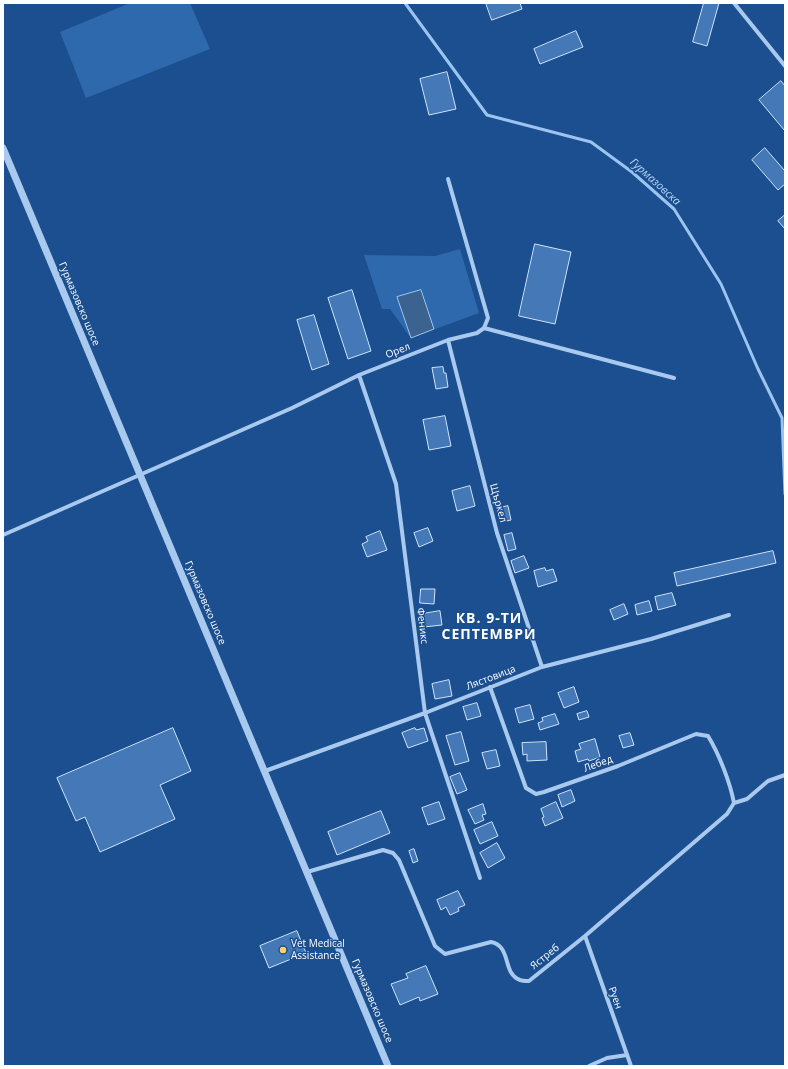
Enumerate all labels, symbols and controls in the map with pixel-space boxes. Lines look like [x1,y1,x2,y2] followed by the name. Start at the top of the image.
[627,156,683,208] water label: Гурмазовска
[56,260,102,348] street label: Гурмазовско шосе
[384,341,412,361] street label: Орел
[487,482,509,524] street label: Щъркел
[182,559,228,647] street label: Гурмазовско шосе
[414,607,430,645] street label: Феникс
[441,611,537,644] district label: КВ. 9-ТИ СЕПТЕМВРИ
[465,663,517,693] street label: Лястовица
[582,753,614,775] street label: Лебед
[291,938,345,962] place label: Vet Medical Assistance
[528,942,562,972] street label: Ястреб
[278,945,288,955] marker: Vet Medical Assistance
[349,957,395,1045] street label: Гурмазовско шосе
[605,985,625,1011] street label: Руен

